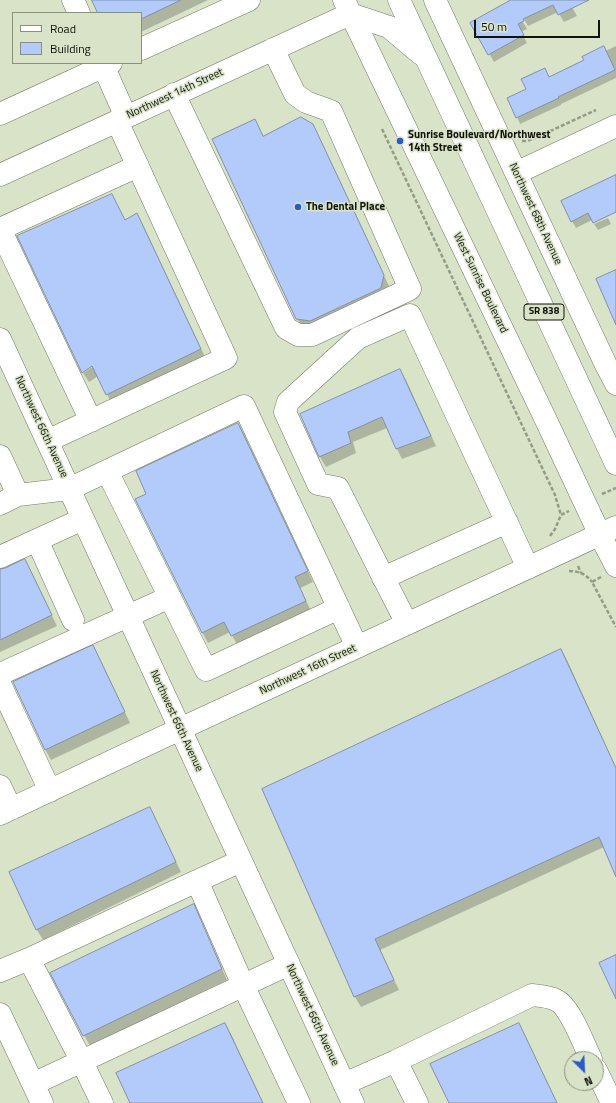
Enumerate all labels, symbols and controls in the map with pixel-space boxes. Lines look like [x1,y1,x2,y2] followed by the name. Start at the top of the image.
[12,12,142,64] legend
[476,12,602,38] scale bar
[481,17,507,36] text: 50 m
[50,19,76,38] text: Road
[50,39,91,58] text: Building
[125,66,225,122] street label: Northwest 14th Street
[408,128,551,154] place label: Sunrise Boulevard/Northwest 14th Street
[395,136,405,146] marker: Sunrise Boulevard/Northwest 14th Street
[506,161,564,267] street label: Northwest 68th Avenue
[306,200,385,214] place label: The Dental Place
[293,202,303,212] marker: The Dental Place
[450,231,510,335] street label: West Sunrise Boulevard
[524,304,564,320] road number: SR 838
[12,374,70,480] street label: Northwest 66th Avenue
[258,642,358,698] street label: Northwest 16th Street
[147,668,205,774] street label: Northwest 66th Avenue
[283,962,341,1068] street label: Northwest 66th Avenue
[564,1051,604,1091] north arrow
[582,1072,595,1090] text: N

